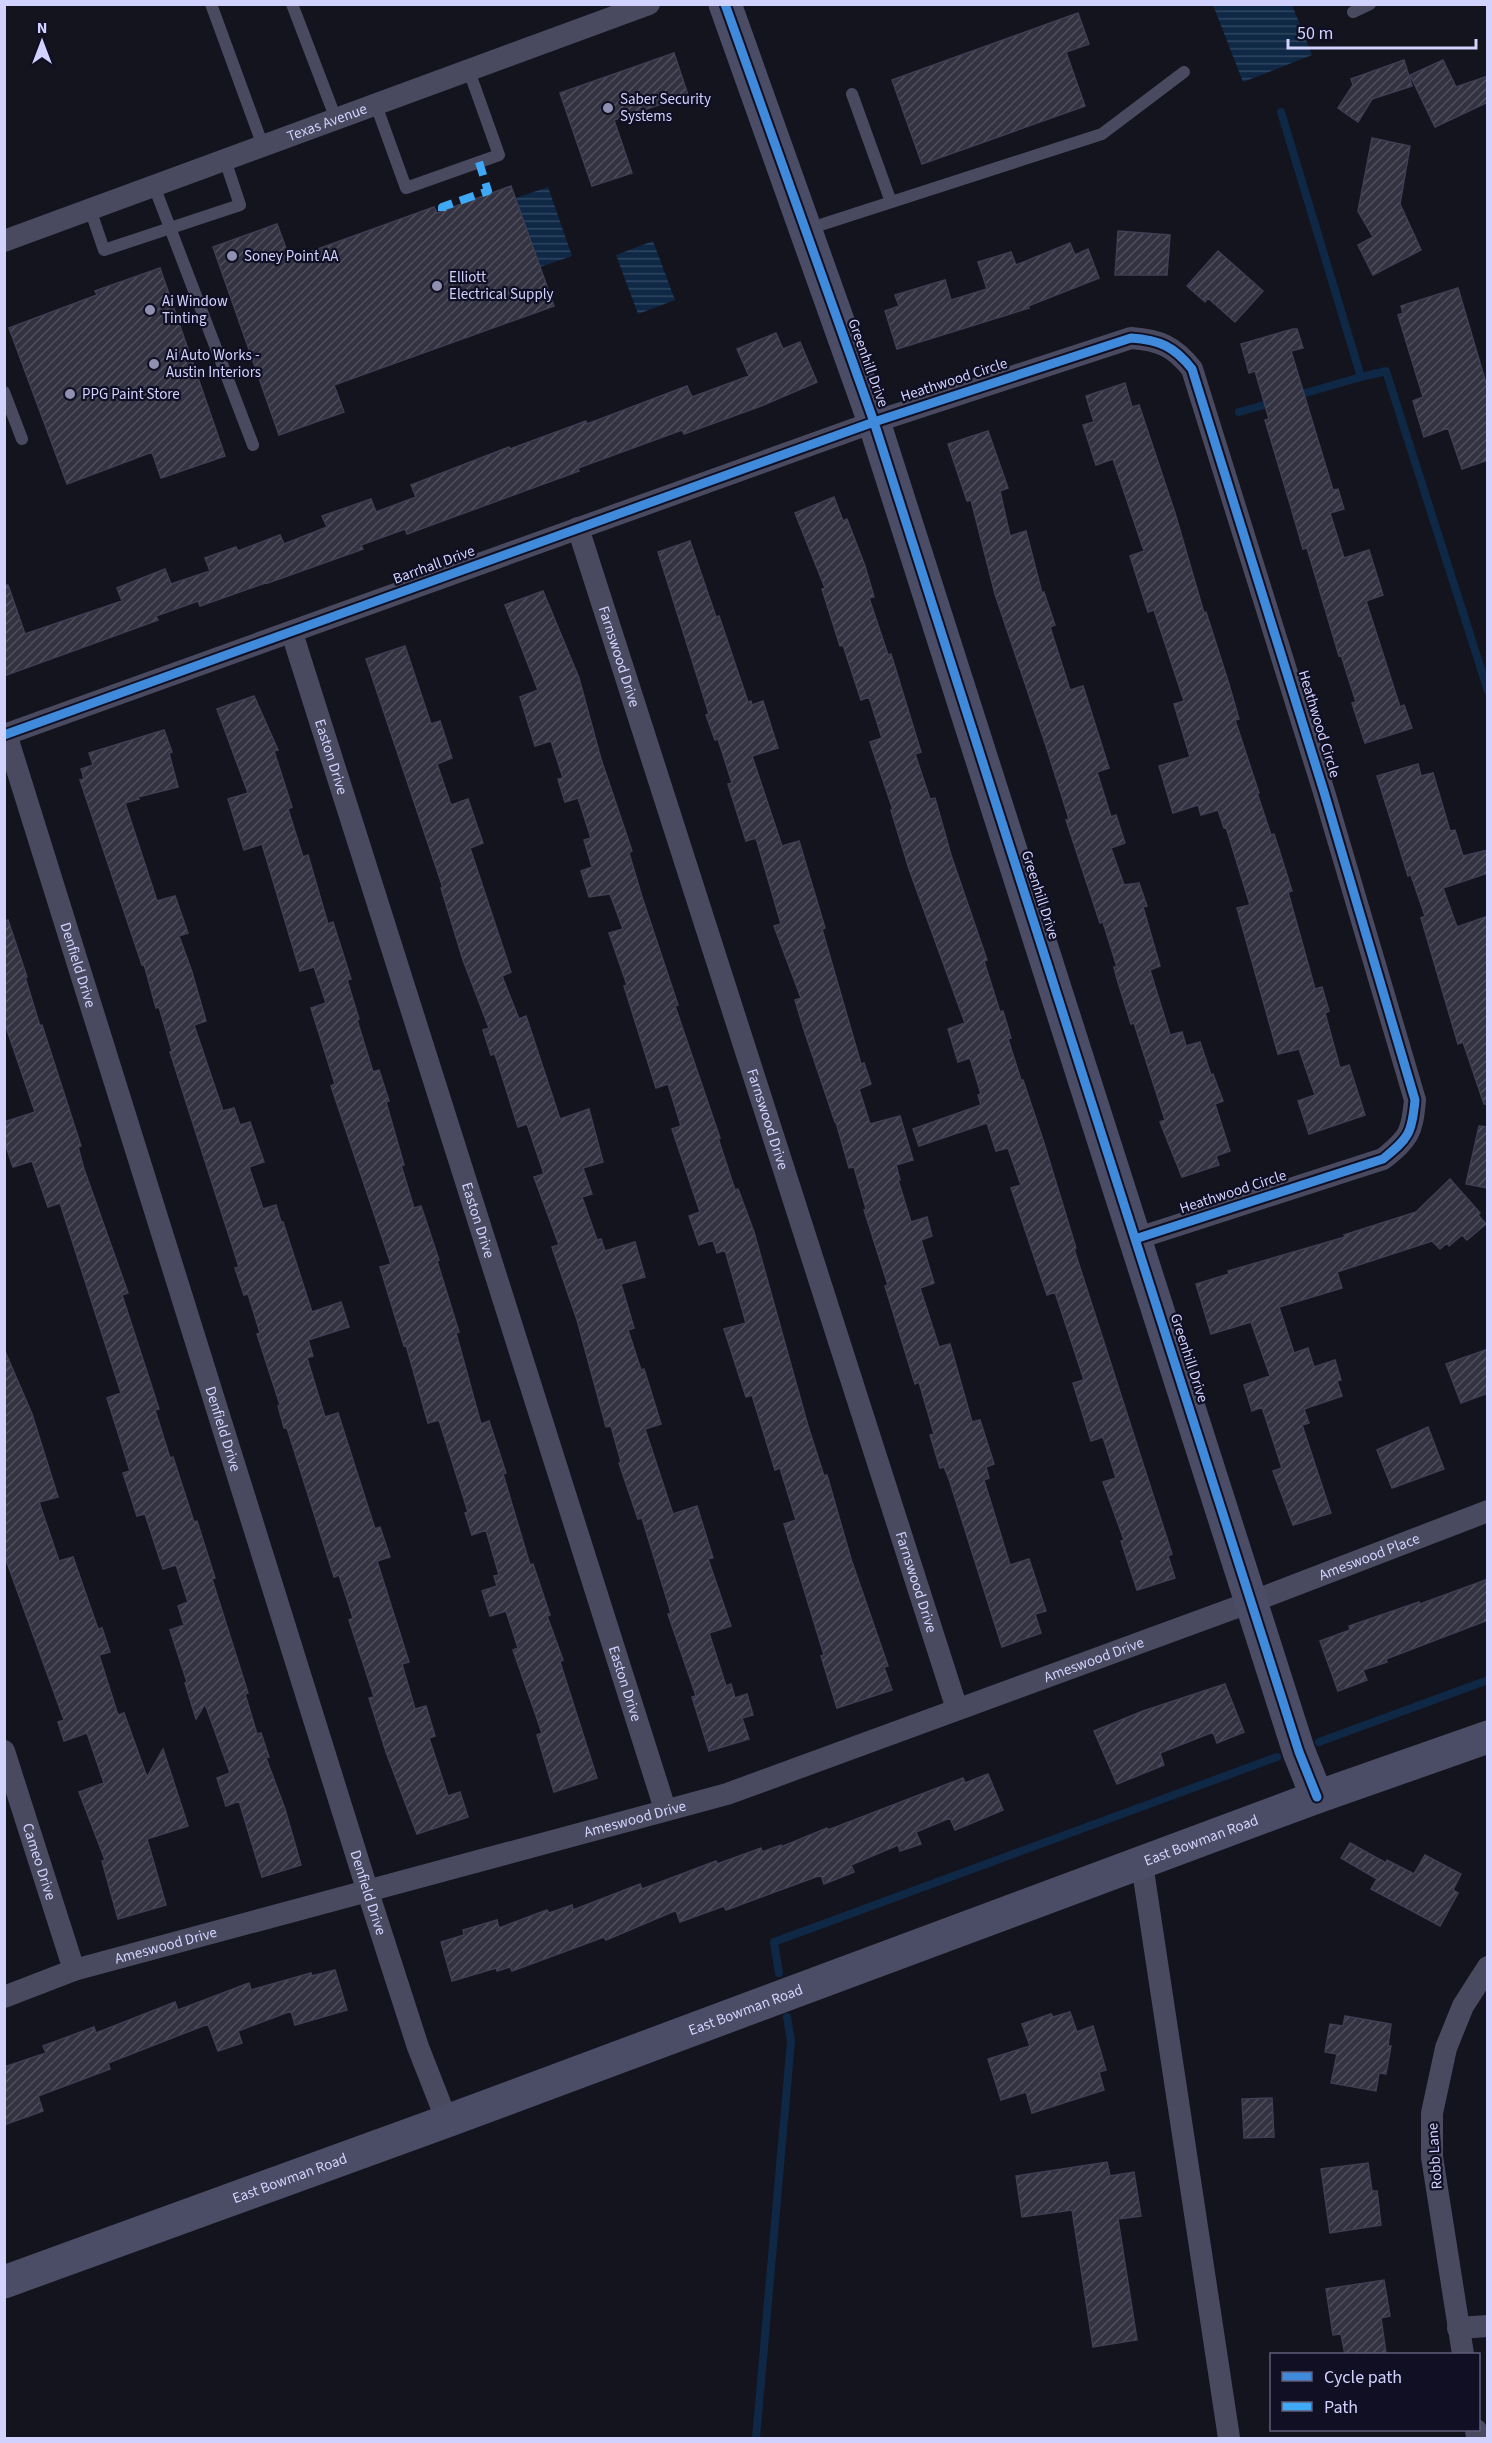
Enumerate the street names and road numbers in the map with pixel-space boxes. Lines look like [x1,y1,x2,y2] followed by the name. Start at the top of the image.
[284,98,370,147] street label: Texas Avenue
[842,316,894,410] street label: Greenhill Drive
[898,353,1010,407] street label: Heathwood Circle
[390,540,478,590] street label: Barrhall Drive
[593,603,645,710] street label: Farnswood Drive
[1293,668,1345,780] street label: Heathwood Circle
[309,716,353,797] street label: Easton Drive
[1016,848,1064,942] street label: Greenhill Drive
[55,920,101,1010] street label: Denfield Drive
[742,1066,794,1173] street label: Farnswood Drive
[1177,1165,1289,1219] street label: Heathwood Circle
[456,1180,500,1261] street label: Easton Drive
[1165,1311,1213,1405] street label: Greenhill Drive
[200,1384,246,1474] street label: Denfield Drive
[1316,1528,1423,1586] street label: Ameswood Place
[890,1529,942,1635] street label: Farnswood Drive
[1041,1632,1147,1688] street label: Ameswood Drive
[603,1643,647,1724] street label: Easton Drive
[581,1795,689,1843] street label: Ameswood Drive
[1141,1809,1261,1871] street label: East Bowman Road
[17,1820,61,1903] street label: Cameo Drive
[345,1848,392,1938] street label: Denfield Drive
[112,1921,219,1969] street label: Ameswood Drive
[685,1979,806,2041] street label: East Bowman Road
[1422,2122,1448,2190] street label: Robb Lane
[229,2148,350,2209] street label: East Bowman Road

